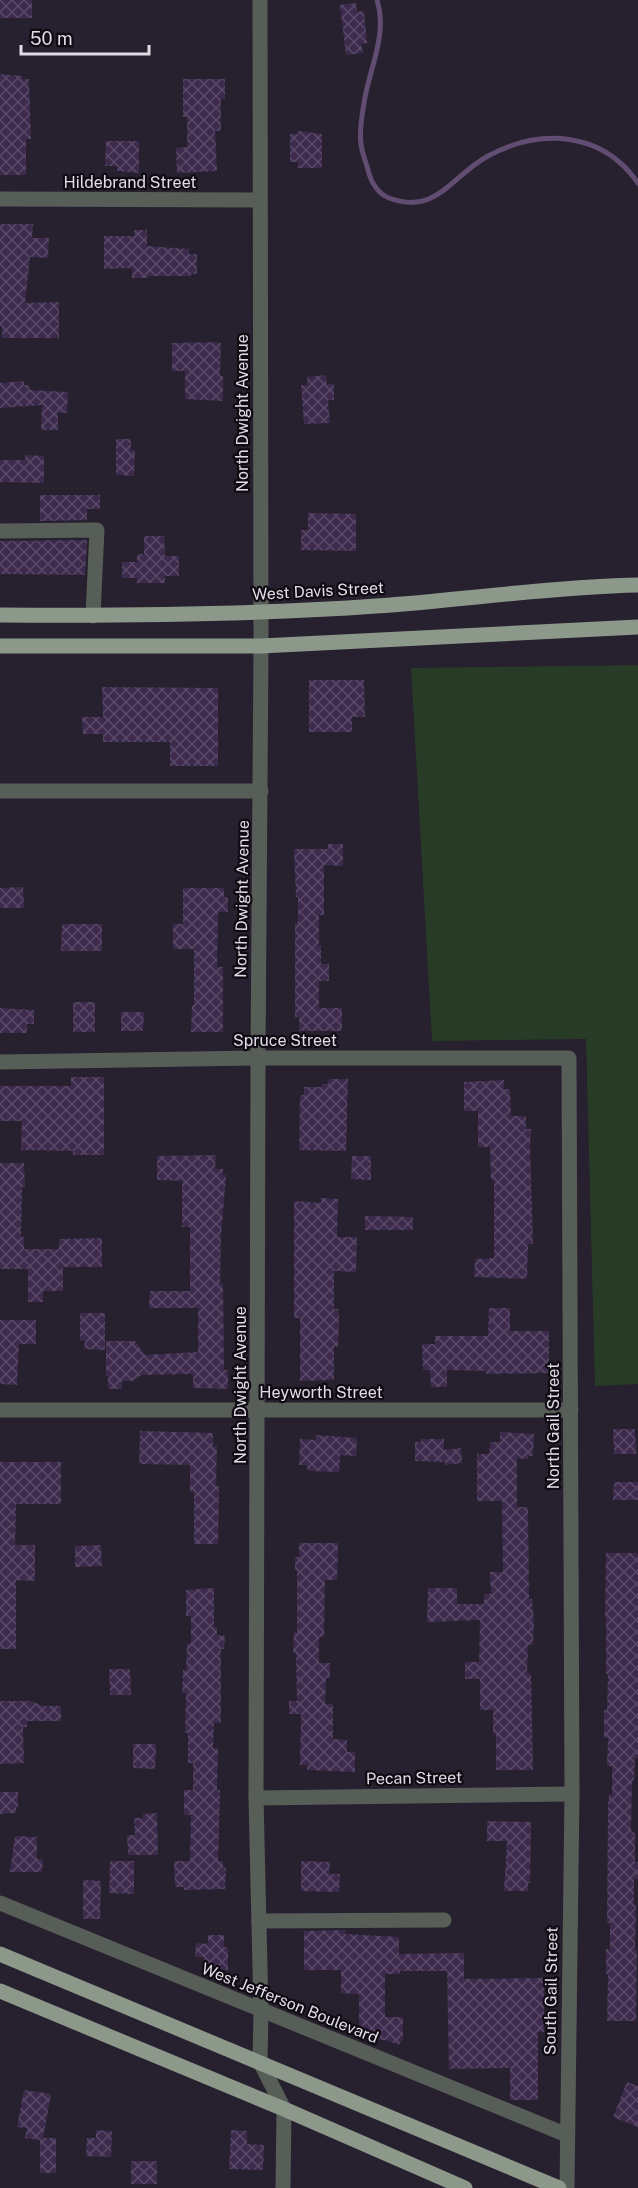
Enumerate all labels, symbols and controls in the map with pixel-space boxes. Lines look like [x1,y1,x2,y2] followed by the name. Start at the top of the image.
[21,18,148,56] scale bar
[30,28,73,49] text: 50 m
[63,173,197,192] street label: Hildebrand Street
[233,334,252,492] street label: North Dwight Avenue
[252,578,384,604] street label: West Davis Street
[231,820,253,978] street label: North Dwight Avenue
[233,1031,337,1050] street label: Spruce Street
[231,1306,250,1464] street label: North Dwight Avenue
[544,1363,563,1489] street label: North Gail Street
[259,1383,383,1402] street label: Heyworth Street
[366,1768,462,1788] street label: Pecan Street
[540,1927,562,2055] street label: South Gail Street
[199,1959,381,2047] street label: West Jefferson Boulevard

